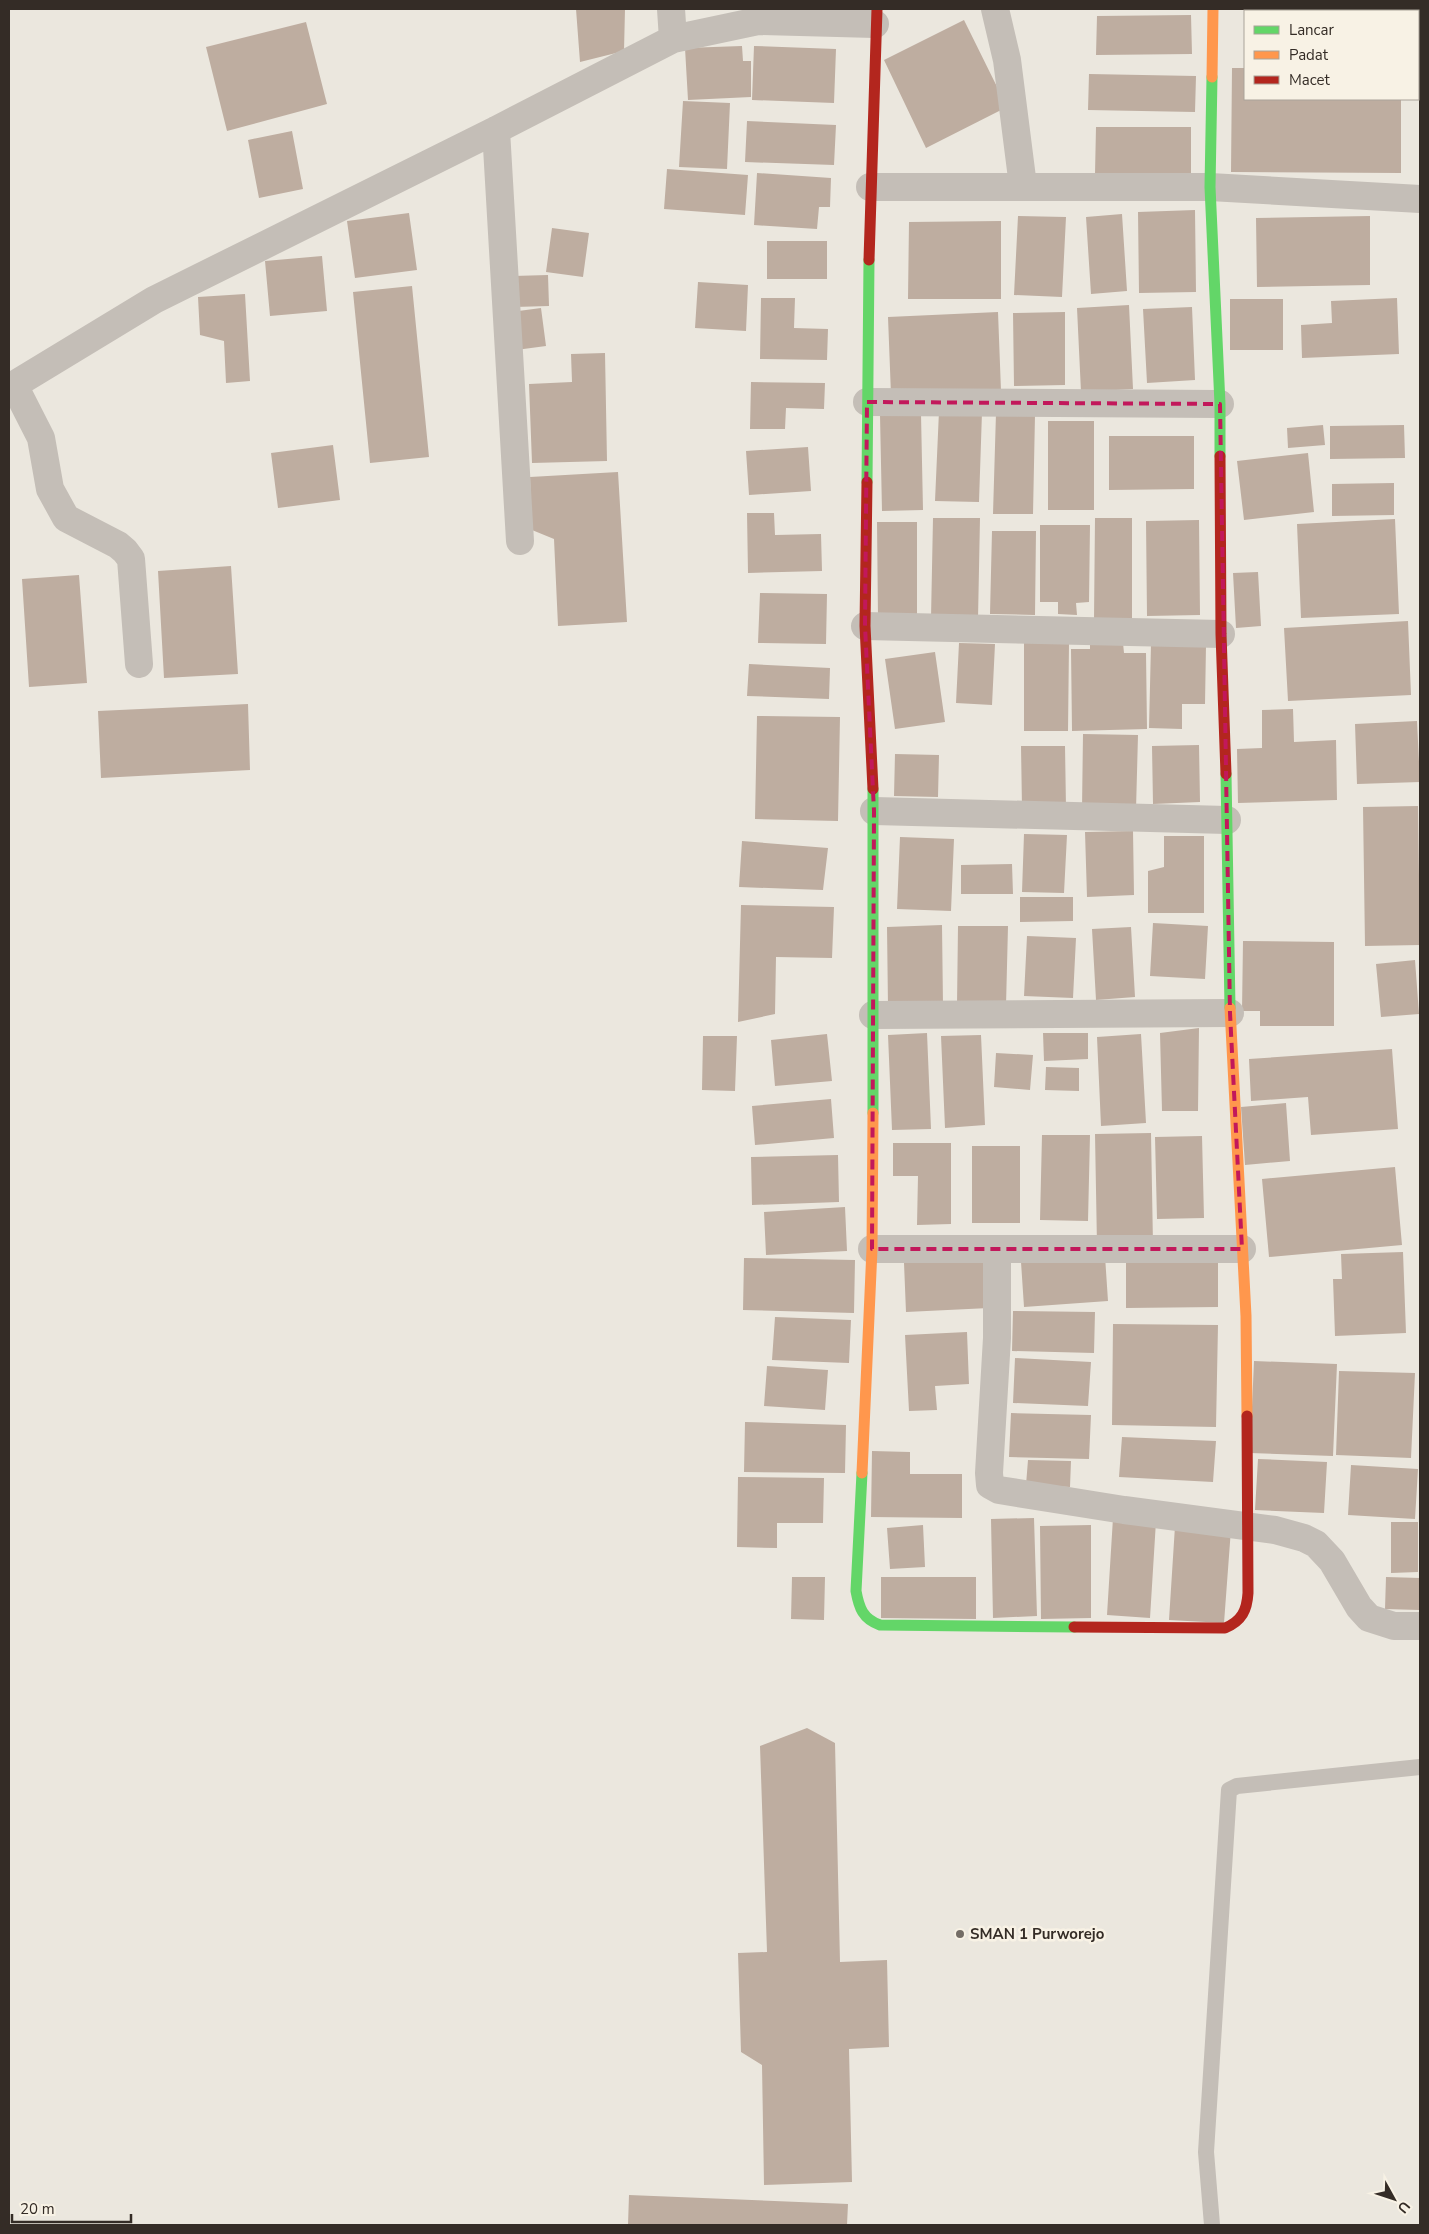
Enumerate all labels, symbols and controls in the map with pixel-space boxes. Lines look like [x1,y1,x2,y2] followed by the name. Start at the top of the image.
[1244,10,1419,100] legend
[1289,20,1334,40] text: Lancar
[1289,45,1329,65] text: Padat
[1289,70,1331,90] text: Macet
[970,1924,1105,1944] place label: SMAN 1 Purworejo
[954,1928,966,1940] marker: SMAN 1 Purworejo
[1369,2174,1419,2224] north arrow
[12,2192,131,2224] scale bar
[1393,2197,1414,2217] text: U
[20,2199,55,2219] text: 20 m

